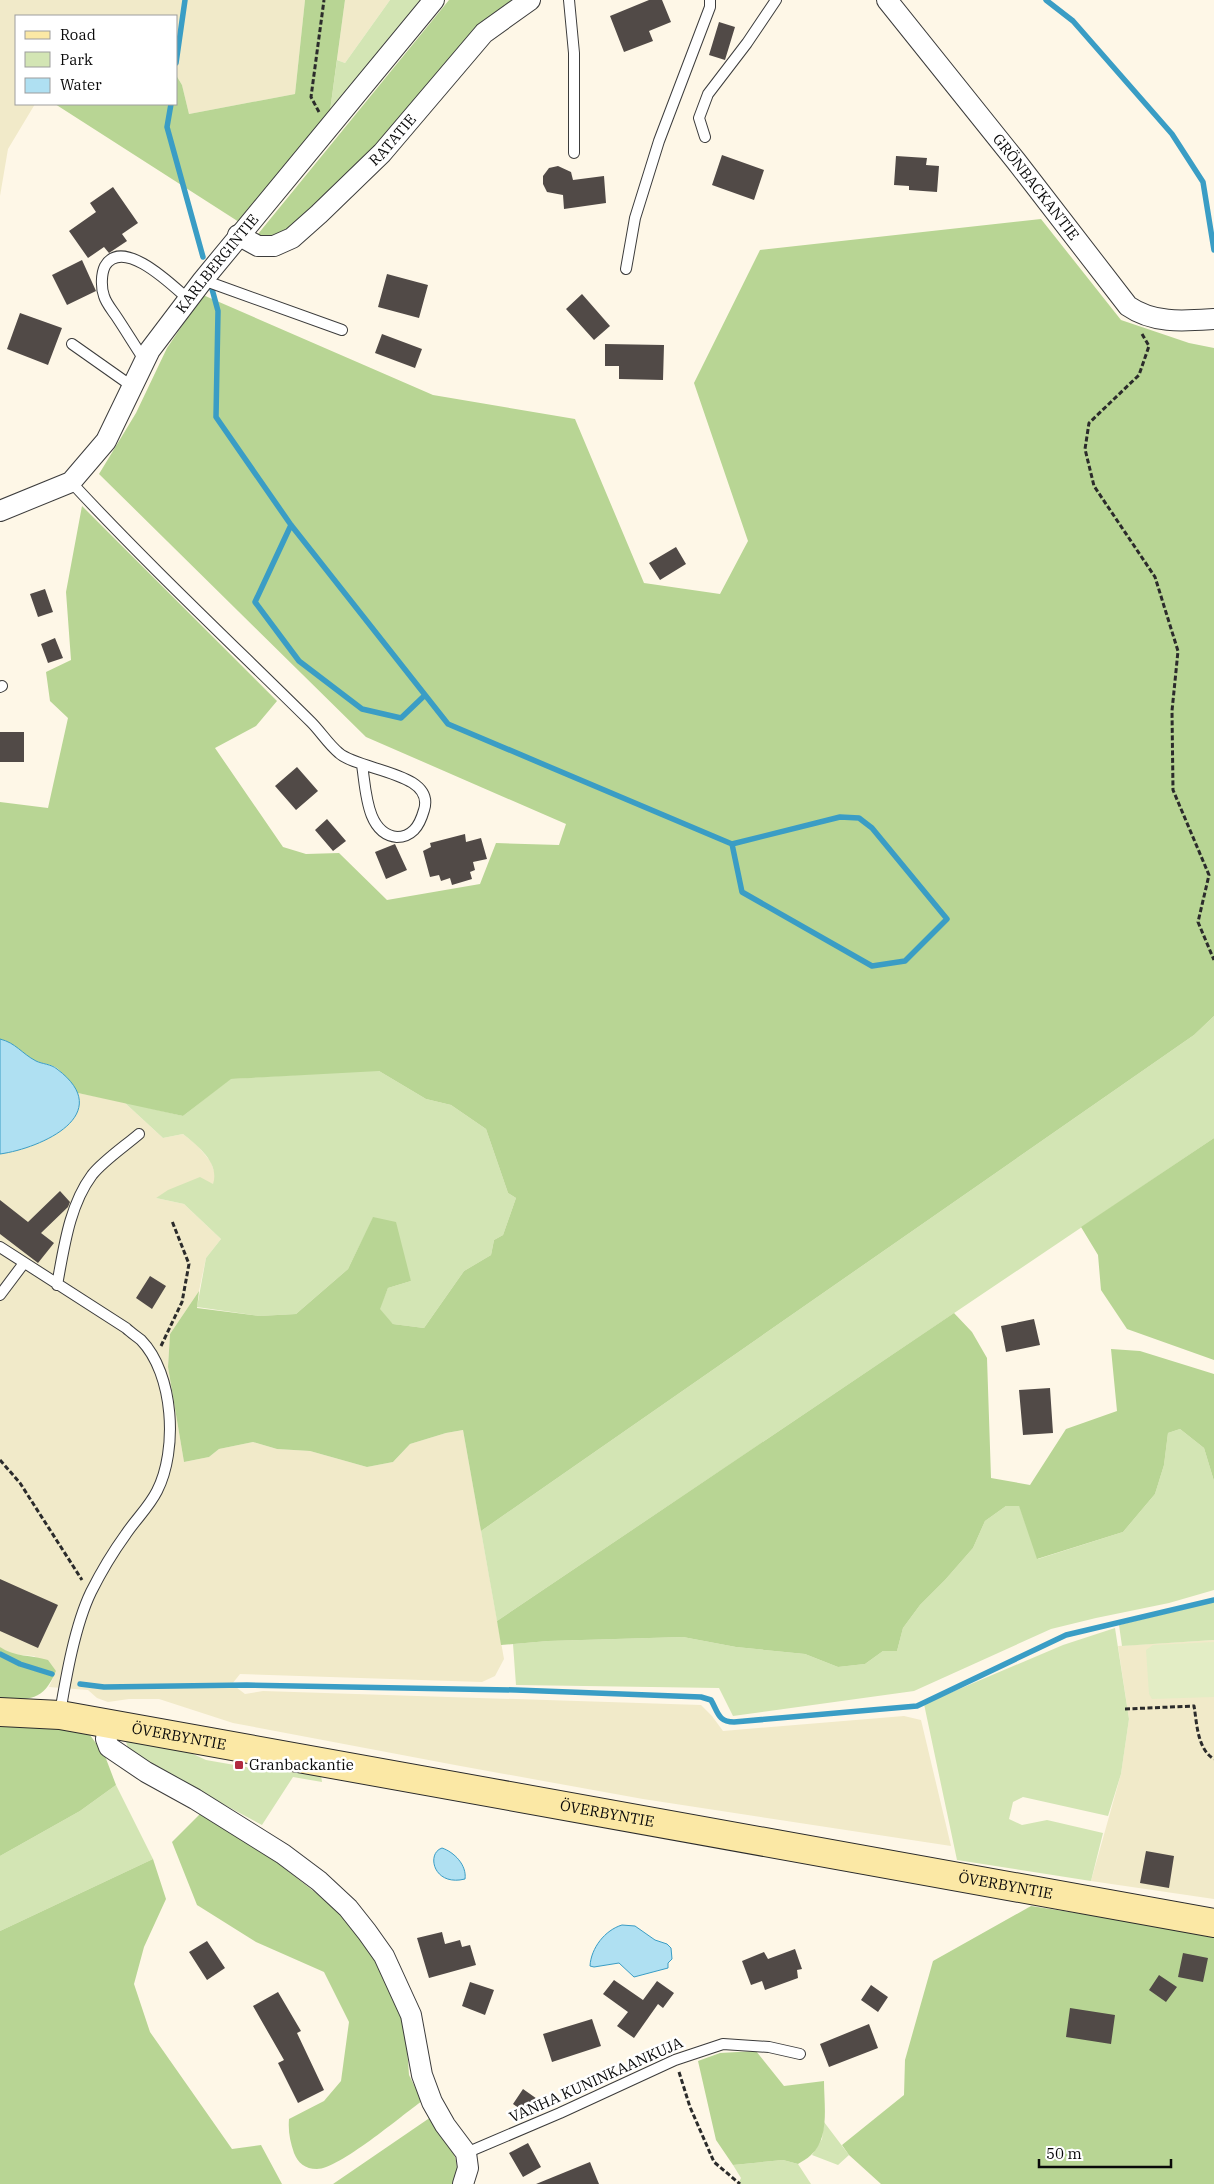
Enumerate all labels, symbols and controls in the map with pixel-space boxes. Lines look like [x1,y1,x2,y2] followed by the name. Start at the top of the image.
[15,15,178,105] legend
[60,25,96,44] text: Road
[60,50,93,69] text: Park
[60,75,102,94] text: Water
[364,110,420,170] street label: RATATIE
[989,130,1084,244] street label: GRÖNBACKANTIE
[171,210,262,317] street label: KARLBERGINTIE
[130,1718,228,1754] street label: ÖVERBYNTIE
[249,1755,354,1774] place label: Granbackantie
[233,1759,245,1771] marker: Granbackantie
[559,1795,656,1831] street label: ÖVERBYNTIE
[957,1867,1054,1903] street label: ÖVERBYNTIE
[506,2032,686,2126] street label: VANHA KUNINKAANKUJA
[1039,2136,1172,2168] scale bar
[1046,2144,1082,2163] text: 50 m

